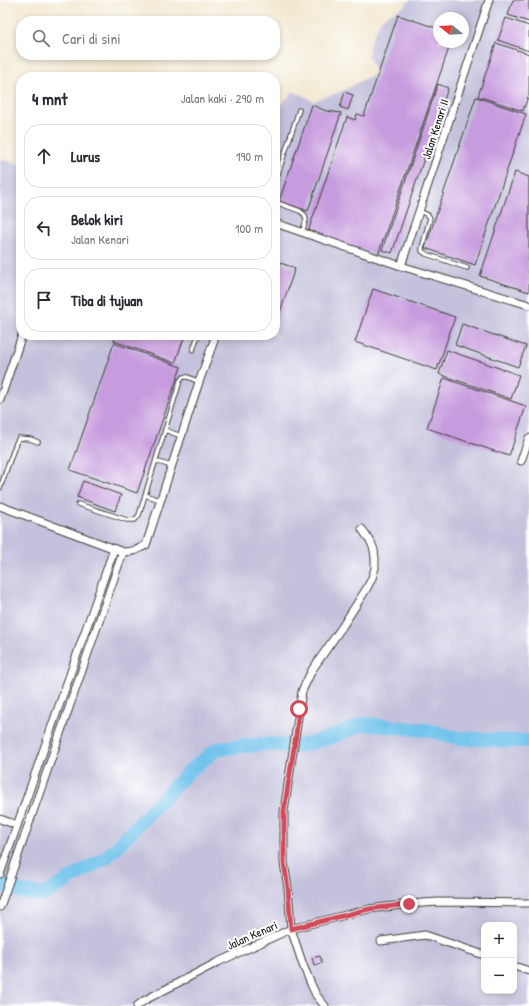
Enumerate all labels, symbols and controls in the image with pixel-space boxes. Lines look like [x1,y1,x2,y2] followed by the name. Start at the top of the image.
[433,12,469,48] north arrow
[16,16,280,60] search box
[30,27,52,49] icon: search
[62,28,121,49] text: Cari di sini
[32,87,67,110] text: 4 mnt
[181,89,264,107] text: Jalan kaki · 290 m
[417,97,453,161] street label: Jalan Kenari II
[33,145,55,167] icon: ahead
[71,146,100,167] text: Lurus
[236,147,263,165] text: 190 m
[71,209,123,230] text: Belok kiri
[33,217,55,239] icon: left
[235,219,263,237] text: 100 m
[71,230,129,248] text: Jalan Kenari
[33,289,55,311] icon: arrive
[71,290,143,311] text: Tiba di tujuan
[290,700,308,718] route start
[400,895,418,913] route end
[224,916,280,954] street label: Jalan Kenari
[481,922,517,994] map controls
[481,922,517,958] button: +
[481,958,517,994] button: −

